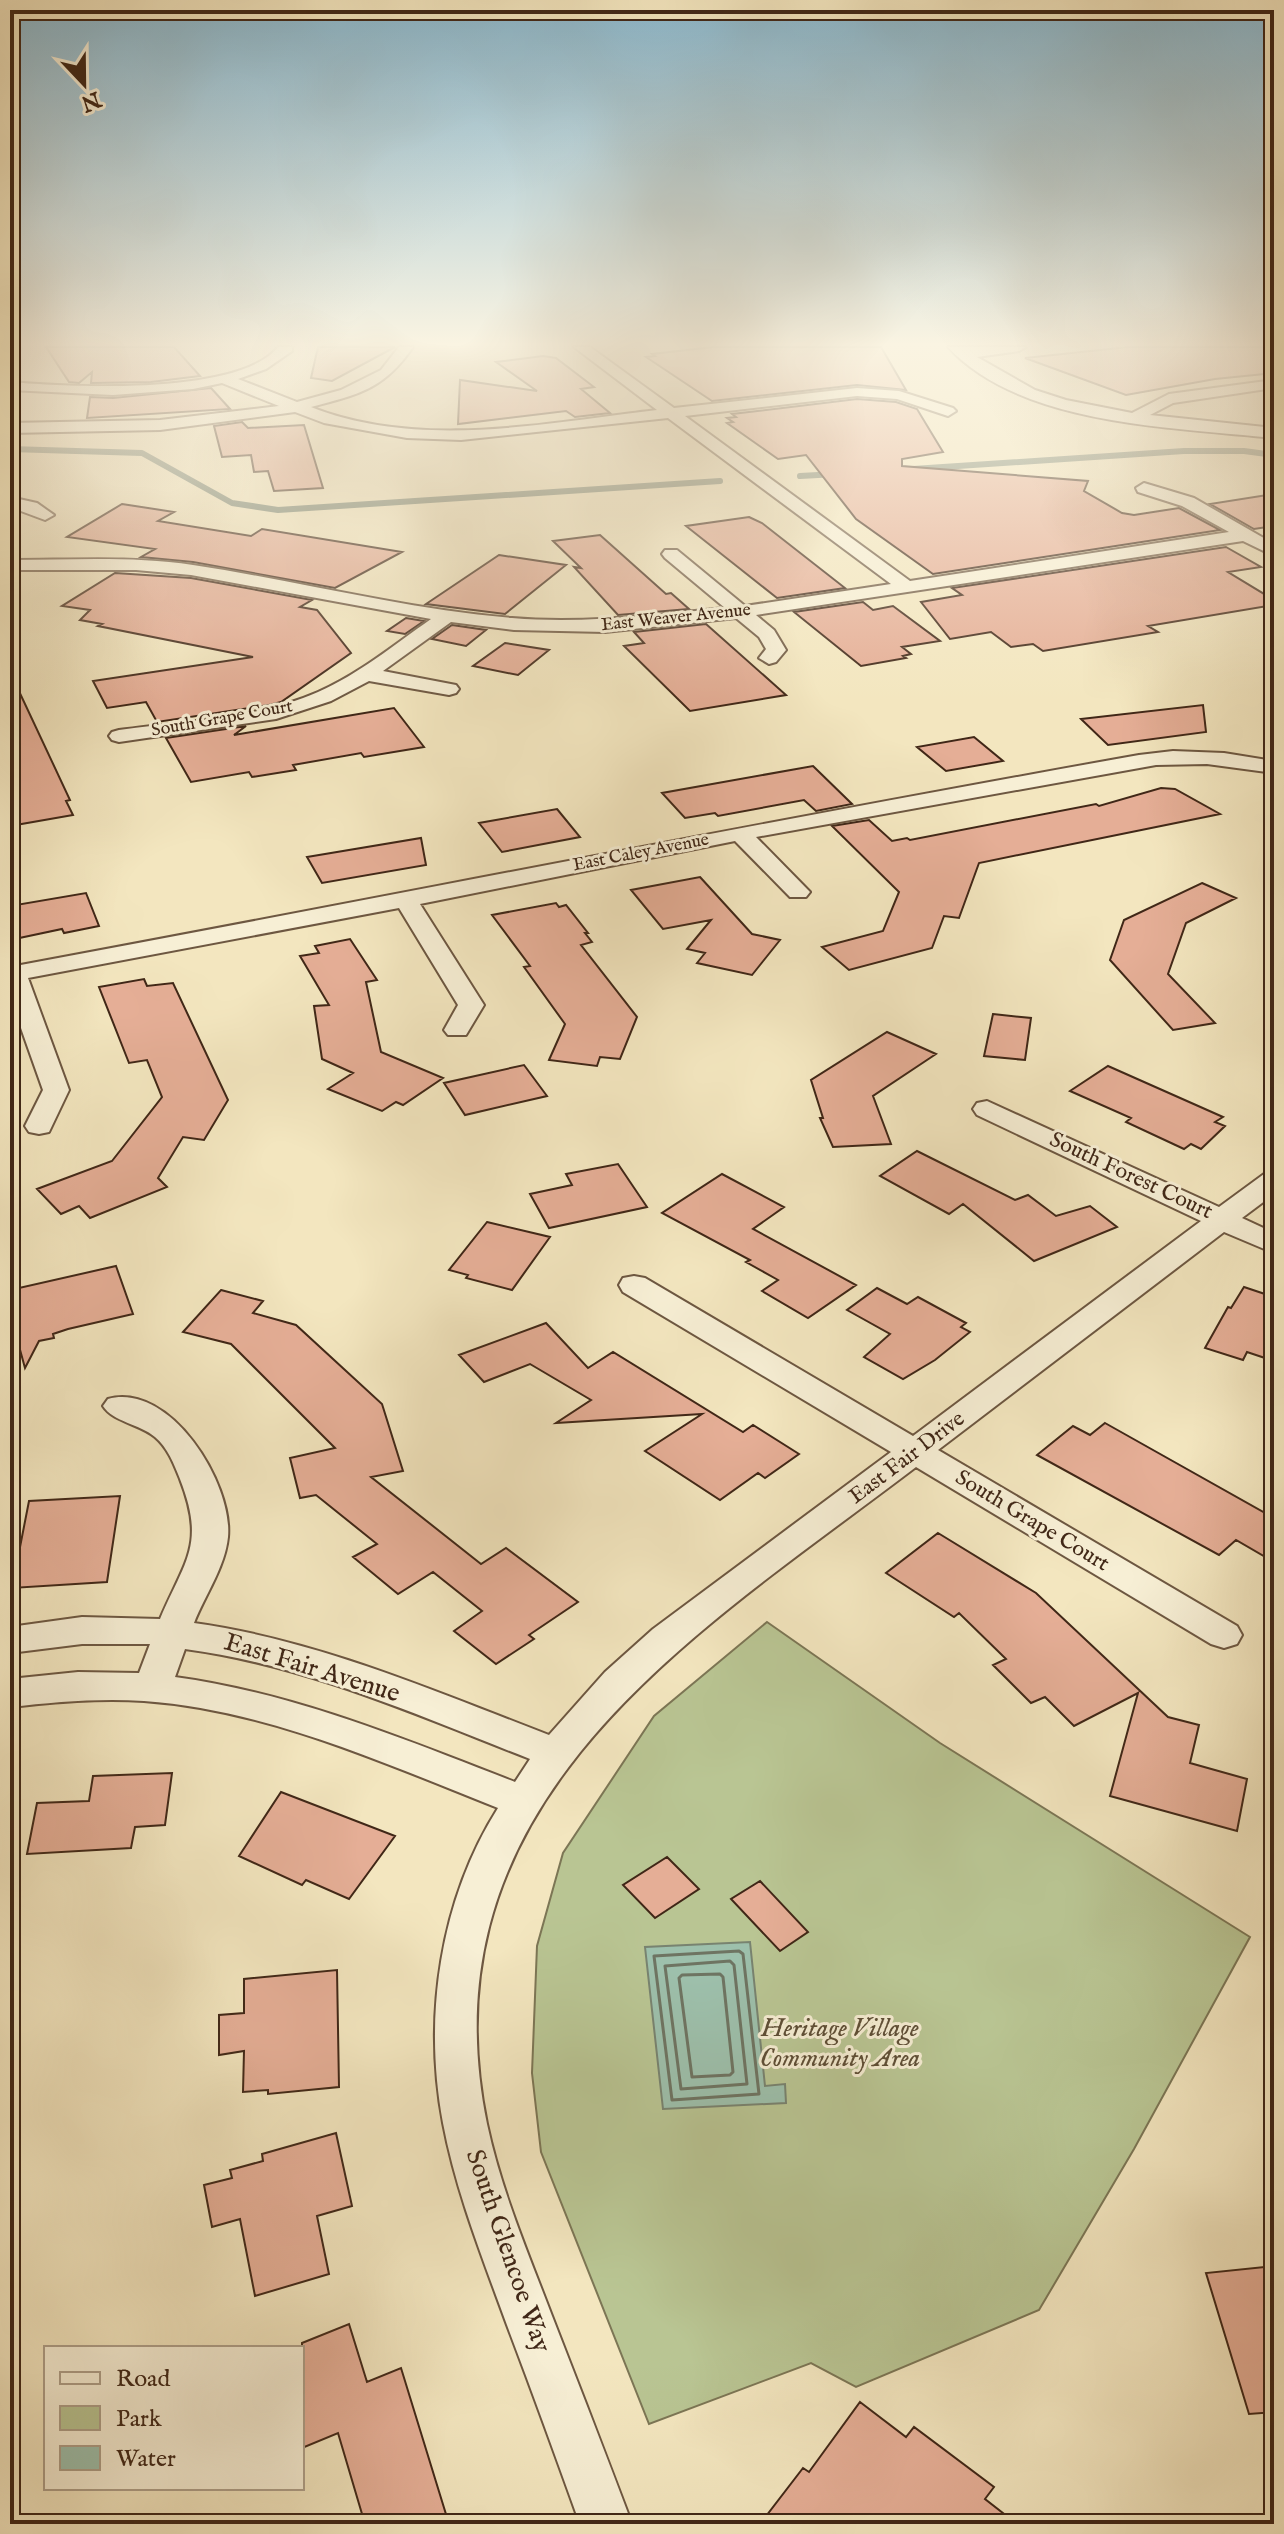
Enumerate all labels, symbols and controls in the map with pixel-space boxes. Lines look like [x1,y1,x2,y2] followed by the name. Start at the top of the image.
[44,44,124,124] north arrow
[77,84,106,117] text: N
[600,599,752,637] street label: East Weaver Avenue
[150,695,294,743] street label: South Grape Court
[571,829,711,877] street label: East Caley Avenue
[1045,1126,1217,1226] street label: South Forest Court
[843,1405,971,1511] street label: East Fair Drive
[950,1464,1115,1578] street label: South Grape Court
[220,1626,404,1710] street label: East Fair Avenue
[760,2012,920,2075] park label: Heritage Village Community Area
[458,2145,558,2357] street label: South Glencoe Way
[44,2346,304,2490] legend
[116,2364,170,2395] text: Road
[116,2404,162,2435] text: Park
[116,2444,176,2475] text: Water

